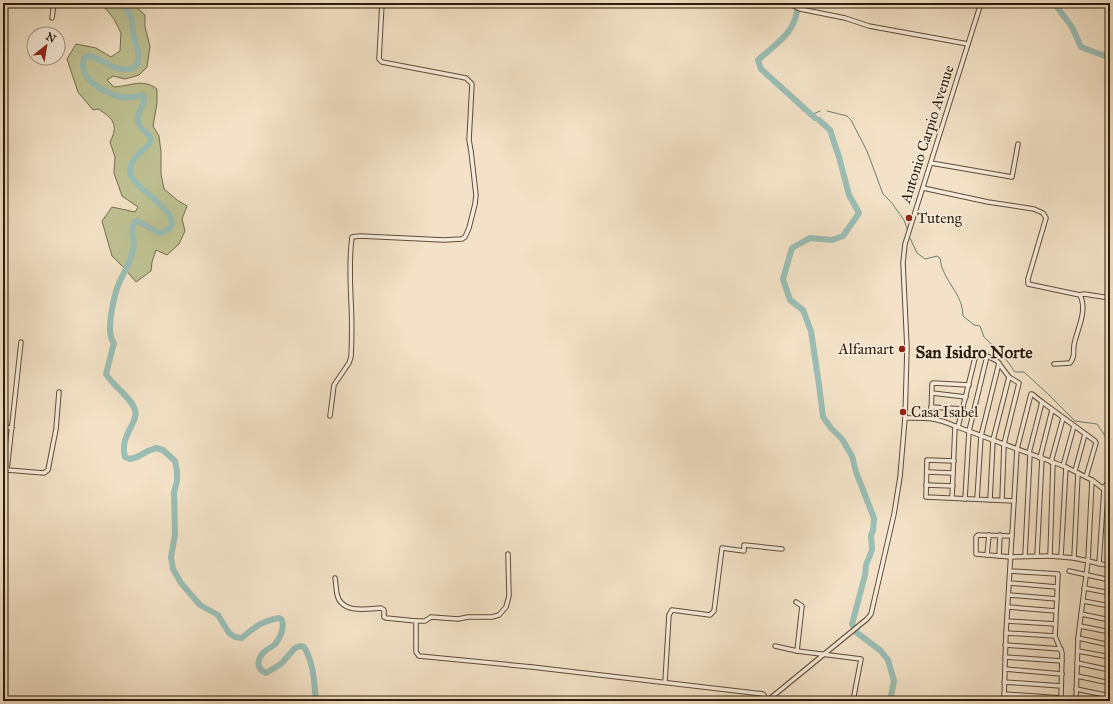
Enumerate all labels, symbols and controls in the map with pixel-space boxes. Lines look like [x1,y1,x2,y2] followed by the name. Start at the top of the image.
[26,26,66,66] north arrow
[43,30,59,46] text: N
[896,63,958,206] street label: Antonio Carpio Avenue
[917,209,963,227] place label: Tuteng
[904,213,914,223] marker: Tuteng
[838,340,895,358] place label: Alfamart
[915,342,1033,363] district label: San Isidro Norte
[897,344,907,354] marker: Alfamart
[911,403,979,421] place label: Casa Isabel
[898,407,908,417] marker: Casa Isabel

